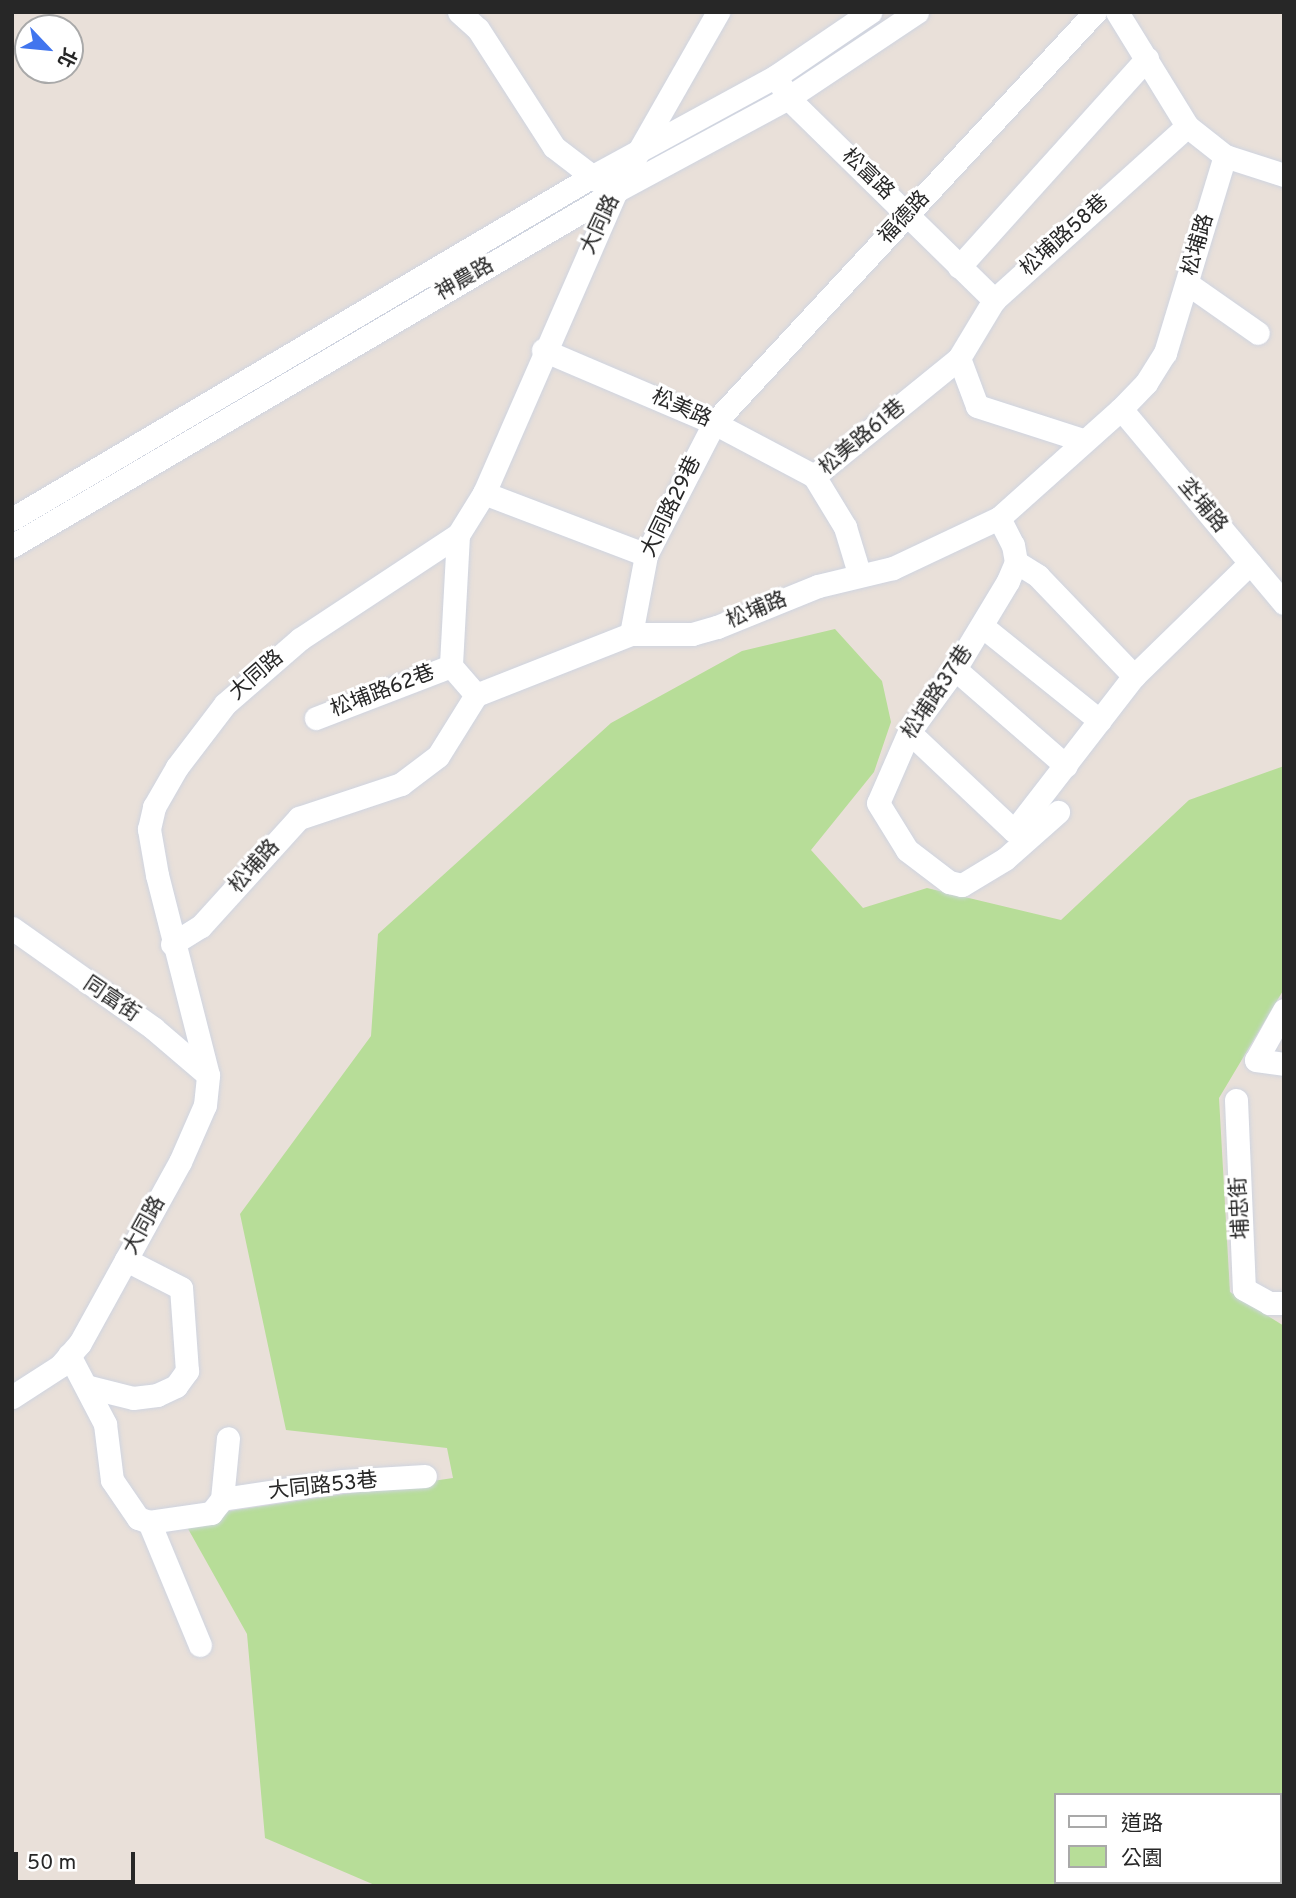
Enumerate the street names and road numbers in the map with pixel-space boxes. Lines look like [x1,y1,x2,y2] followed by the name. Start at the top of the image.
[836,144,898,206] street label: 松富路
[874,186,936,250] street label: 福德路
[1016,190,1114,282] street label: 松埔路58巷
[576,191,626,259] street label: 大同路
[1178,211,1220,279] street label: 松埔路
[431,253,499,307] street label: 神農路
[647,385,715,433] street label: 松美路
[815,395,911,481] street label: 松美路61巷
[637,452,707,562] street label: 大同路29巷
[1172,474,1232,538] street label: 坔埔路
[723,588,791,634] street label: 松埔路
[898,641,978,745] street label: 松埔路37巷
[225,646,289,706] street label: 大同路
[327,661,439,723] street label: 松埔路62巷
[225,835,285,899] street label: 松埔路
[78,972,144,1028] street label: 同富街
[1227,1176,1255,1240] street label: 埔忠街
[119,1192,171,1260] street label: 大同路
[267,1469,379,1505] street label: 大同路53巷

